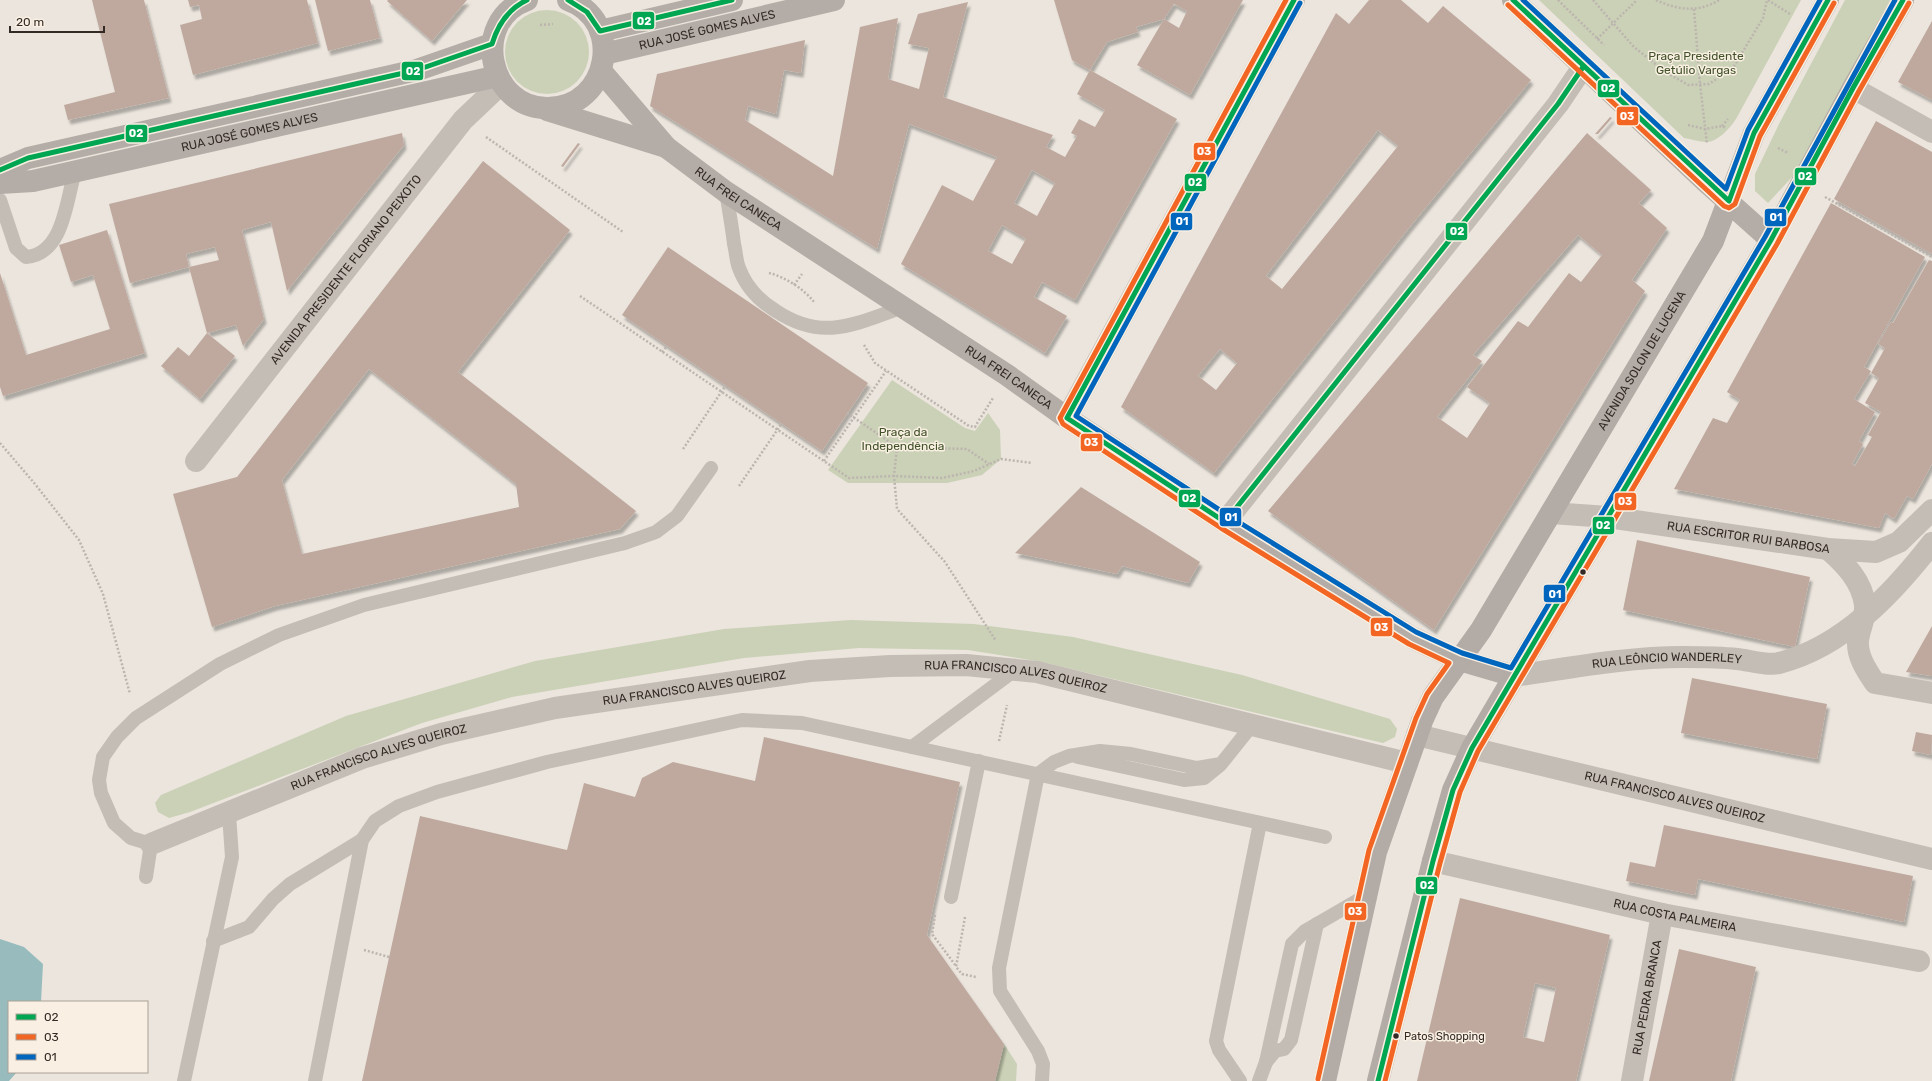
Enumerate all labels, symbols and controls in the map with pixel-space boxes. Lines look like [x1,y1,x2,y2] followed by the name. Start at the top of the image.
[638,7,777,53] street label: RUA JOSÉ GOMES ALVES
[10,8,104,34] scale bar
[632,11,655,30] line badge: 02
[16,15,44,29] text: 20 m
[637,15,651,28] text: 02
[1648,49,1744,77] park label: Praça Presidente Getúlio Vargas
[401,61,424,81] line badge: 02
[406,65,420,78] text: 02
[1597,79,1620,98] line badge: 02
[1601,82,1615,95] text: 02
[1616,106,1639,126] line badge: 03
[180,110,319,154] street label: RUA JOSÉ GOMES ALVES
[1620,110,1634,123] text: 03
[125,124,148,143] line badge: 02
[129,127,143,140] text: 02
[1193,142,1216,161] line badge: 03
[1197,145,1211,158] text: 03
[692,164,785,234] street label: RUA FREI CANECA
[1794,167,1817,186] line badge: 02
[1798,170,1812,183] text: 02
[267,172,424,367] street label: AVENIDA PRESIDENTE FLORIANO PEIXOTO
[1184,173,1207,192] line badge: 02
[1188,176,1202,189] text: 02
[1764,208,1787,227] line badge: 01
[1770,211,1782,224] text: 01
[1170,212,1193,231] line badge: 01
[1176,215,1188,228] text: 01
[1445,222,1468,241] line badge: 02
[1450,225,1464,238] text: 02
[1595,288,1689,433] street label: AVENIDA SOLON DE LUCENA
[962,343,1055,412] street label: RUA FREI CANECA
[862,425,944,453] park label: Praça da Independência
[1080,433,1103,452] line badge: 03
[1084,436,1098,449] text: 03
[1178,489,1201,508] line badge: 02
[1182,492,1196,505] text: 02
[1614,492,1637,511] line badge: 03
[1618,495,1632,508] text: 03
[1219,507,1242,527] line badge: 01
[1225,511,1237,524] text: 01
[1592,516,1615,535] line badge: 02
[1596,519,1610,532] text: 02
[1666,519,1831,556] street label: RUA ESCRITOR RUI BARBOSA
[1578,567,1588,577] unlabelled marker
[1543,584,1566,603] line badge: 01
[1549,588,1561,601] text: 01
[1370,617,1393,637] line badge: 03
[1374,621,1388,634] text: 03
[1591,650,1743,671] street label: RUA LEÔNCIO WANDERLEY
[924,658,1109,696] street label: RUA FRANCISCO ALVES QUEIROZ
[602,668,787,708] street label: RUA FRANCISCO ALVES QUEIROZ
[289,721,468,793] street label: RUA FRANCISCO ALVES QUEIROZ
[1583,769,1766,826] street label: RUA FRANCISCO ALVES QUEIROZ
[1415,876,1438,895] line badge: 02
[1420,879,1434,892] text: 02
[1612,896,1738,934] street label: RUA COSTA PALMEIRA
[1344,902,1367,921] line badge: 03
[1348,905,1362,918] text: 03
[1630,939,1664,1056] street label: RUA PEDRA BRANCA
[8,1001,148,1073] legend
[44,1010,59,1024] text: 02
[44,1030,59,1044] text: 03
[1404,1030,1485,1043] place label: Patos Shopping
[1391,1031,1401,1041] marker: Patos Shopping
[44,1050,57,1064] text: 01

